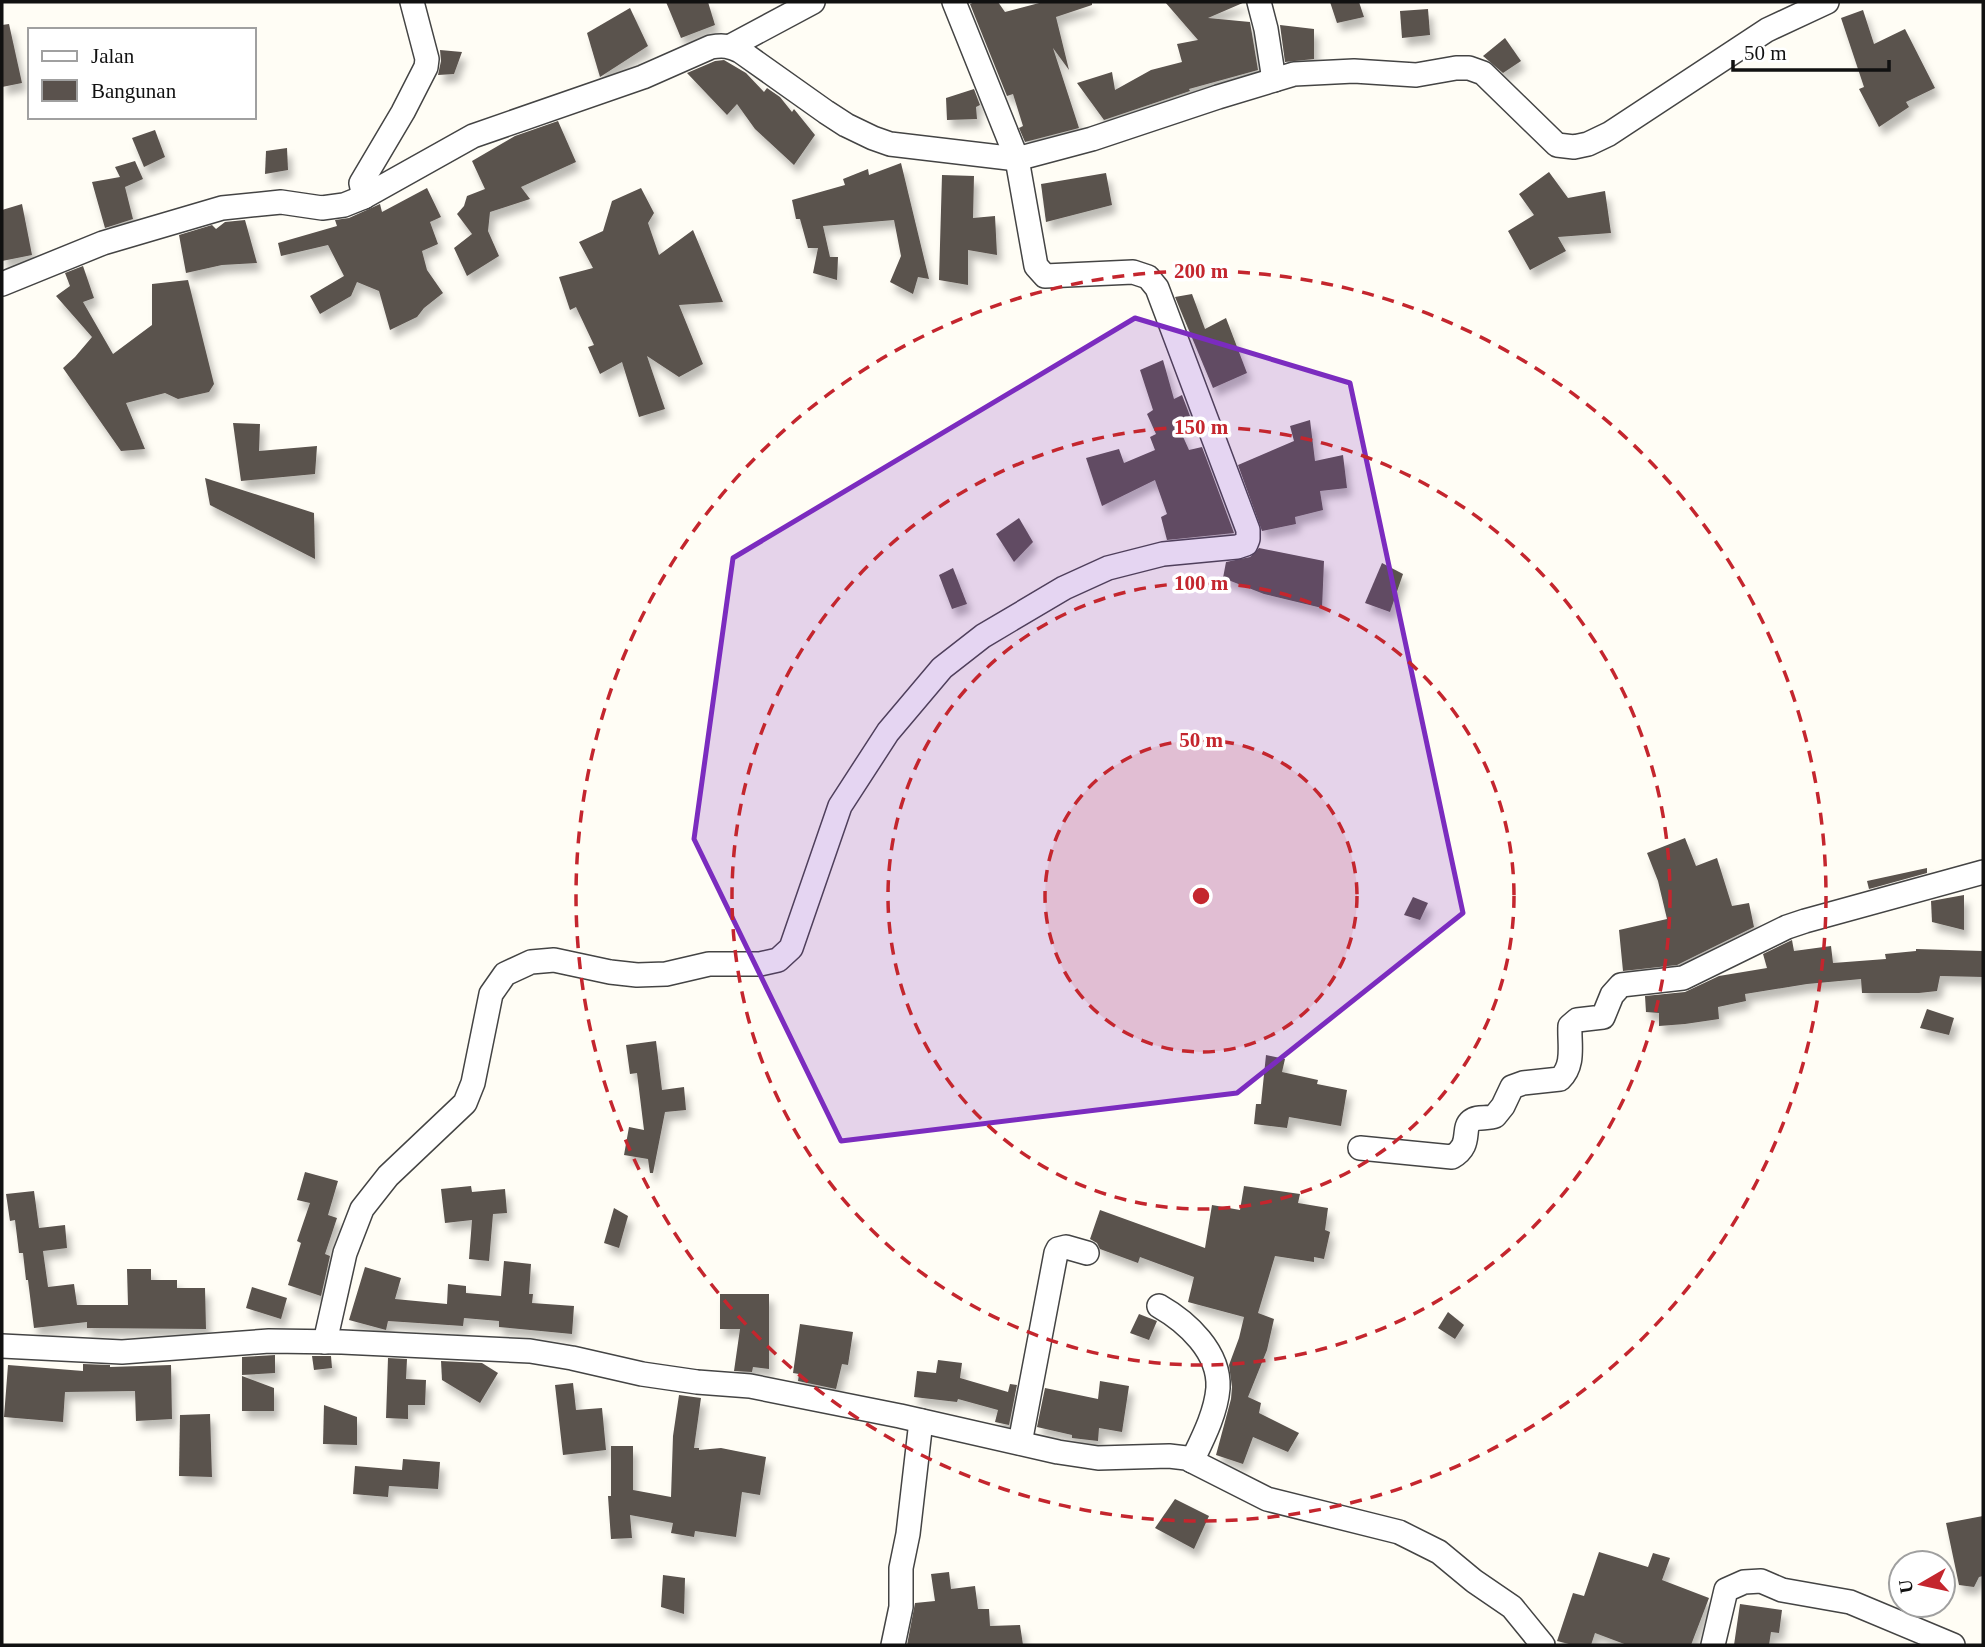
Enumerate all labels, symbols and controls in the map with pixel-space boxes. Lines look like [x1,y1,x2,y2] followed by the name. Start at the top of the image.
[28,28,256,119] legend
[1733,28,1889,72] scale bar
[1744,41,1787,65] text: 50 m
[91,44,135,68] text: Jalan
[91,79,177,103] text: Bangunan
[1174,259,1229,283] text: 200 m
[1174,415,1229,439] text: 150 m
[1174,571,1229,595] text: 100 m
[1179,728,1223,752] text: 50 m
[1189,884,1213,908] centre of rings
[1887,1549,1957,1619] north arrow
[1894,1578,1917,1595] text: U

